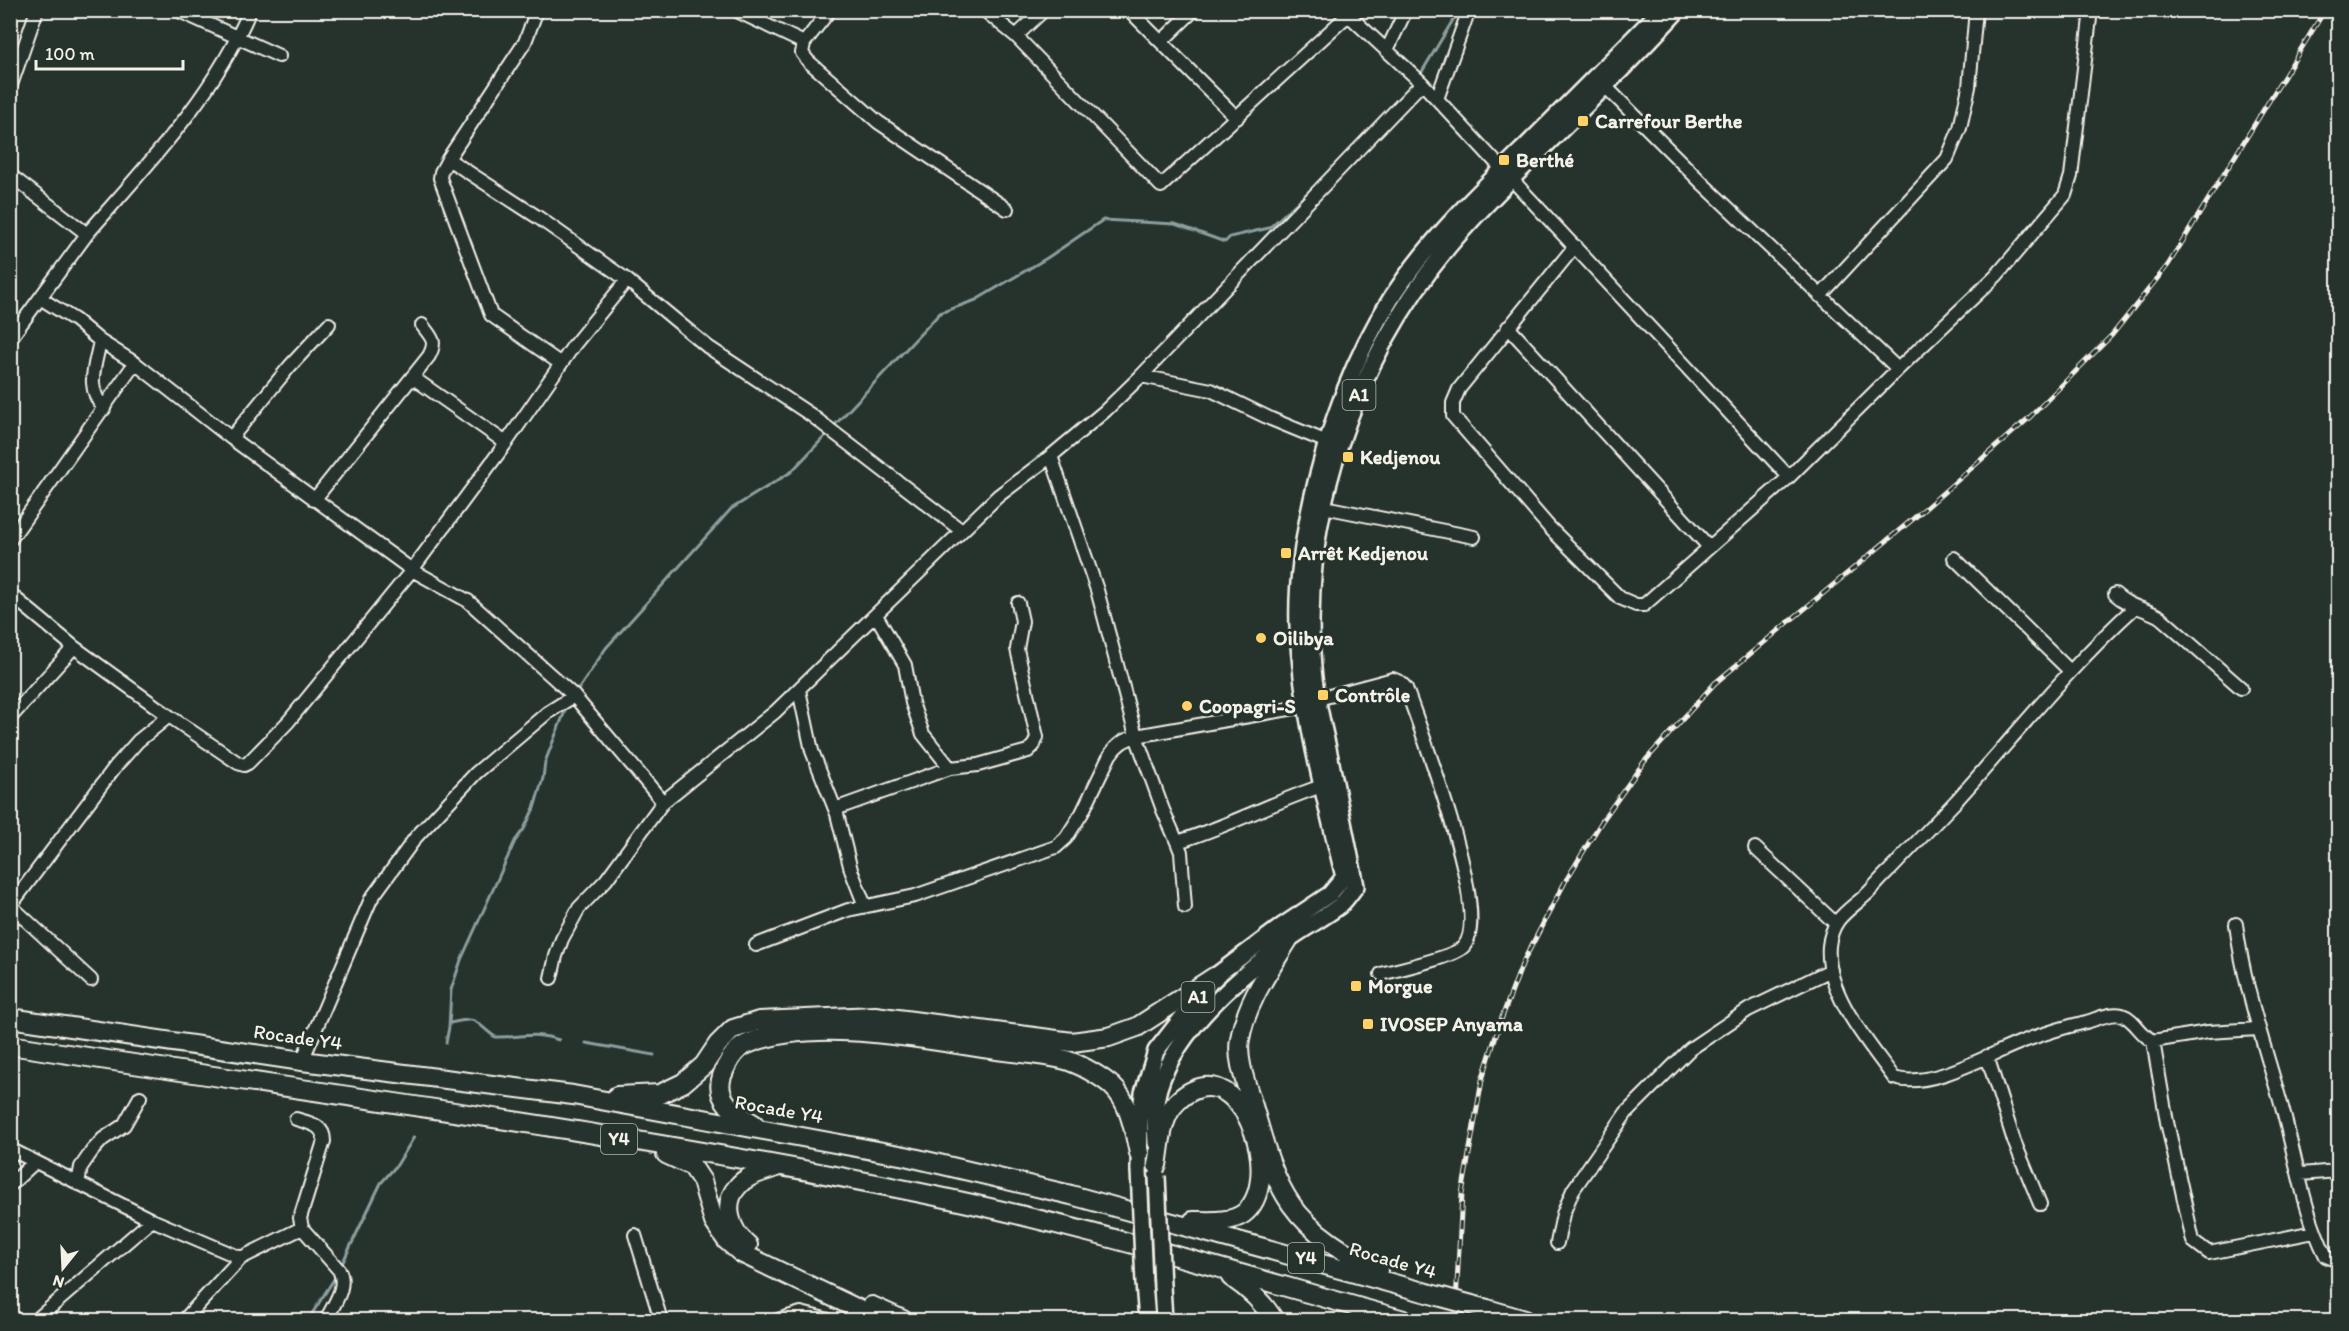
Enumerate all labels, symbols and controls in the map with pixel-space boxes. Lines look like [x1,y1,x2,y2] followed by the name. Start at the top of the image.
[36,33,183,71] scale bar
[45,43,95,65] text: 100 m
[1595,109,1743,133] place label: Carrefour Berthe
[1576,114,1590,128] marker: Carrefour Berthe
[1516,148,1575,172] place label: Berthé
[1497,153,1511,167] marker: Berthé
[1342,380,1376,410] road number: A1
[1360,445,1440,470] place label: Kedjenou
[1341,450,1355,464] marker: Kedjenou
[1297,541,1428,566] place label: Arrêt Kedjenou
[1279,546,1293,560] marker: Arrêt Kedjenou
[1273,626,1334,651] place label: Oilibya
[1254,631,1268,645] marker: Oilibya
[1335,683,1411,707] place label: Contrôle
[1316,688,1330,702] marker: Contrôle
[1199,694,1296,719] place label: Coopagri-S
[1180,699,1194,713] marker: Coopagri-S
[1368,974,1433,999] place label: Morgue
[1349,979,1363,993] marker: Morgue
[1182,982,1214,1012] road number: A1
[1380,1012,1523,1037] place label: IVOSEP Anyama
[1361,1017,1375,1031] marker: IVOSEP Anyama
[252,1019,344,1055] street label: Rocade Y4
[733,1089,825,1129] street label: Rocade Y4
[601,1124,637,1154] road number: Y4
[1347,1236,1439,1284] street label: Rocade Y4
[33,1238,93,1298] north arrow
[1288,1243,1324,1273] road number: Y4
[50,1271,67,1292] text: N

